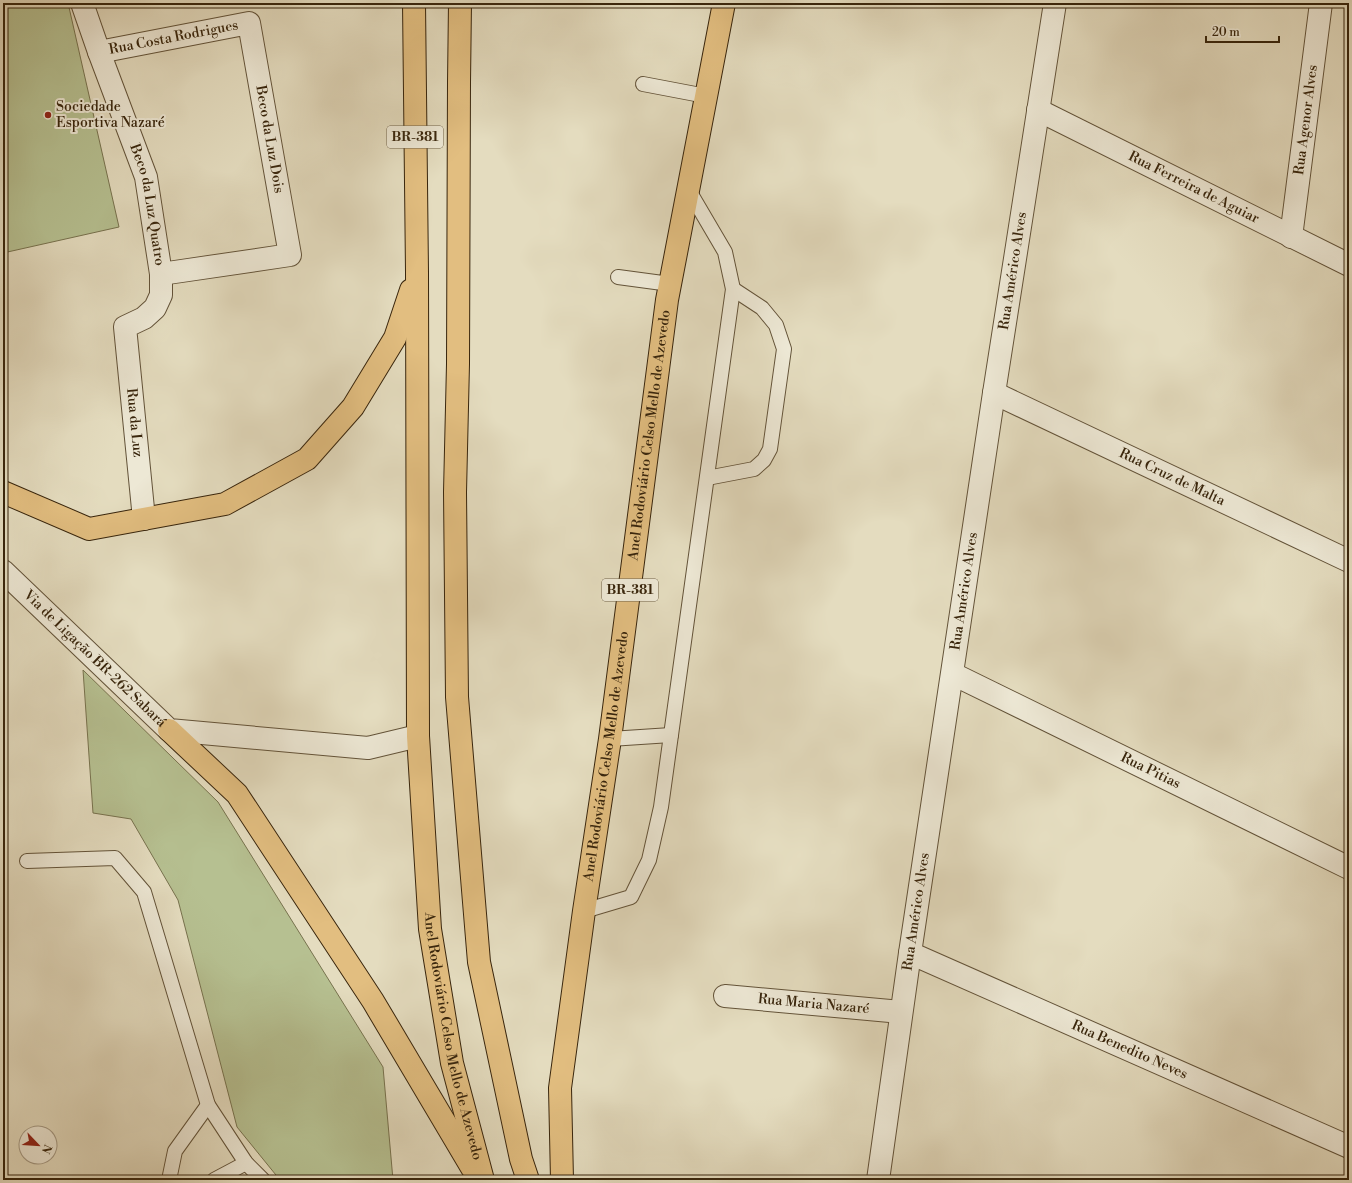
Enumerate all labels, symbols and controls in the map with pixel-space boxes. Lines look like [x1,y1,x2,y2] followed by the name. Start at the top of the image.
[107,16,240,59] street label: Rua Costa Rodrigues
[1206,18,1279,44] scale bar
[1212,25,1240,40] text: 20 m
[1290,64,1322,176] street label: Rua Agenor Alves
[251,83,288,195] street label: Beco da Luz Dois
[56,98,165,132] place label: Sociedade Esportiva Nazaré
[43,110,53,120] marker: Sociedade Esportiva Nazaré
[387,126,443,148] road number: BR-381
[125,141,169,267] street label: Beco da Luz Quatro
[1125,147,1262,228] street label: Rua Ferreira de Aguiar
[995,211,1031,331] street label: Rua Américo Alves
[624,309,675,563] street label: Anel Rodoviário Celso Mello de Azevedo
[122,387,147,459] street label: Rua da Luz
[1116,444,1229,510] street label: Rua Cruz de Malta
[947,531,982,652] street label: Rua Américo Alves
[602,579,658,601] road number: BR-381
[19,586,171,732] street label: Via de Ligação BR-262 Sabará
[579,630,633,884] street label: Anel Rodoviário Celso Mello de Azevedo
[1118,749,1183,793] street label: Rua Pitias
[899,851,934,972] street label: Rua Américo Alves
[420,911,486,1162] street label: Anel Rodoviário Celso Mello de Azevedo
[757,990,870,1018] street label: Rua Maria Nazaré
[1069,1016,1190,1084] street label: Rua Benedito Neves
[18,1125,58,1165] north arrow
[38,1142,54,1156] text: N

